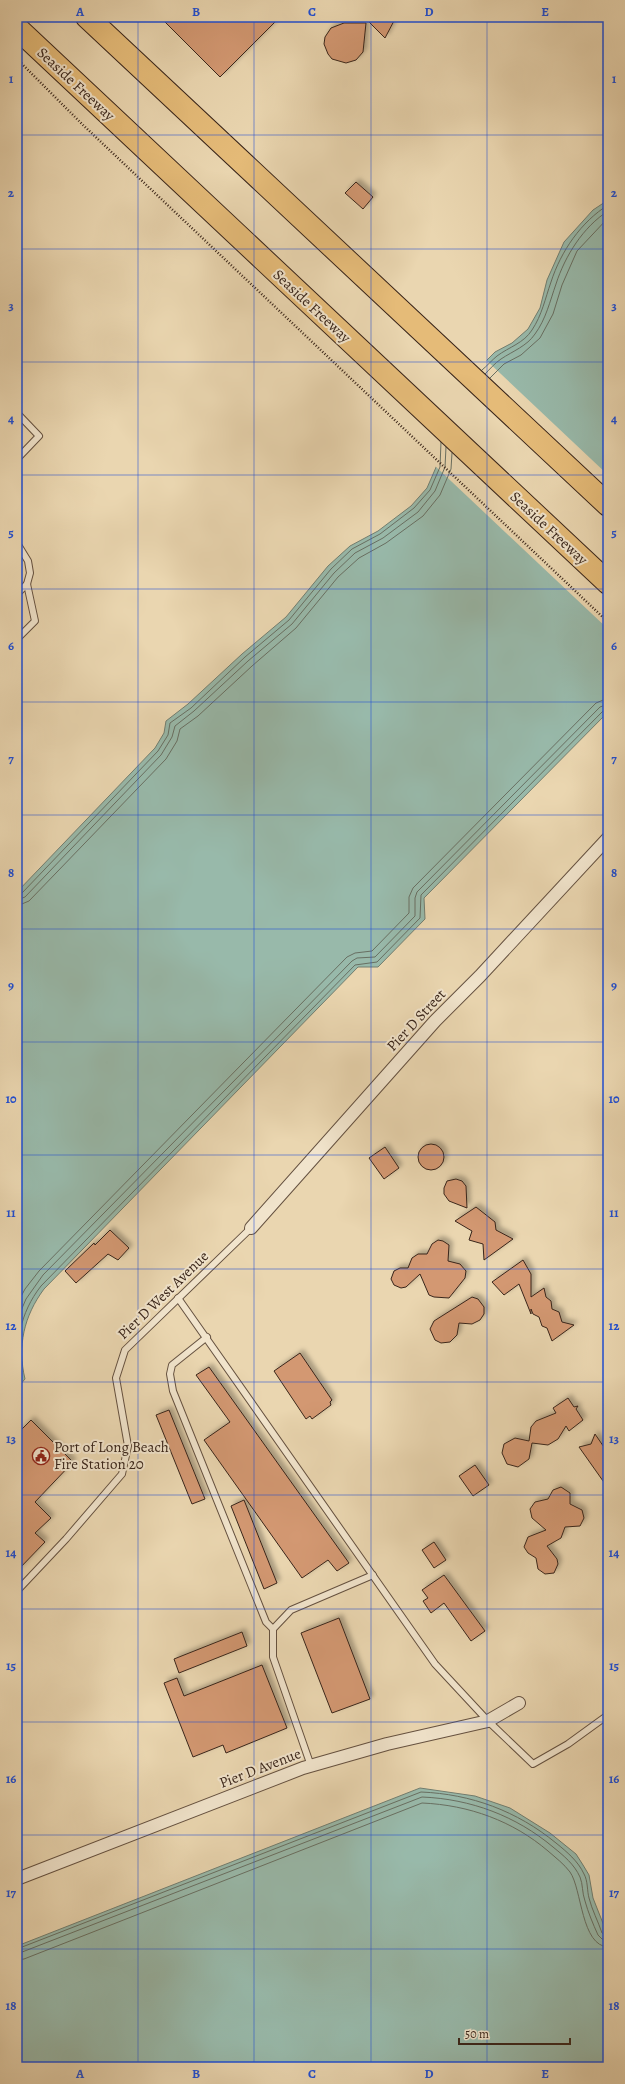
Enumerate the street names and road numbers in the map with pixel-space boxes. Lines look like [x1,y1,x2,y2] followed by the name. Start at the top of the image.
[33,43,119,125] street label: Seaside Freeway
[269,265,355,347] street label: Seaside Freeway
[506,487,592,569] street label: Seaside Freeway
[382,985,450,1055] street label: Pier D Street
[113,1246,213,1344] street label: Pier D West Avenue
[216,1743,304,1793] street label: Pier D Avenue

